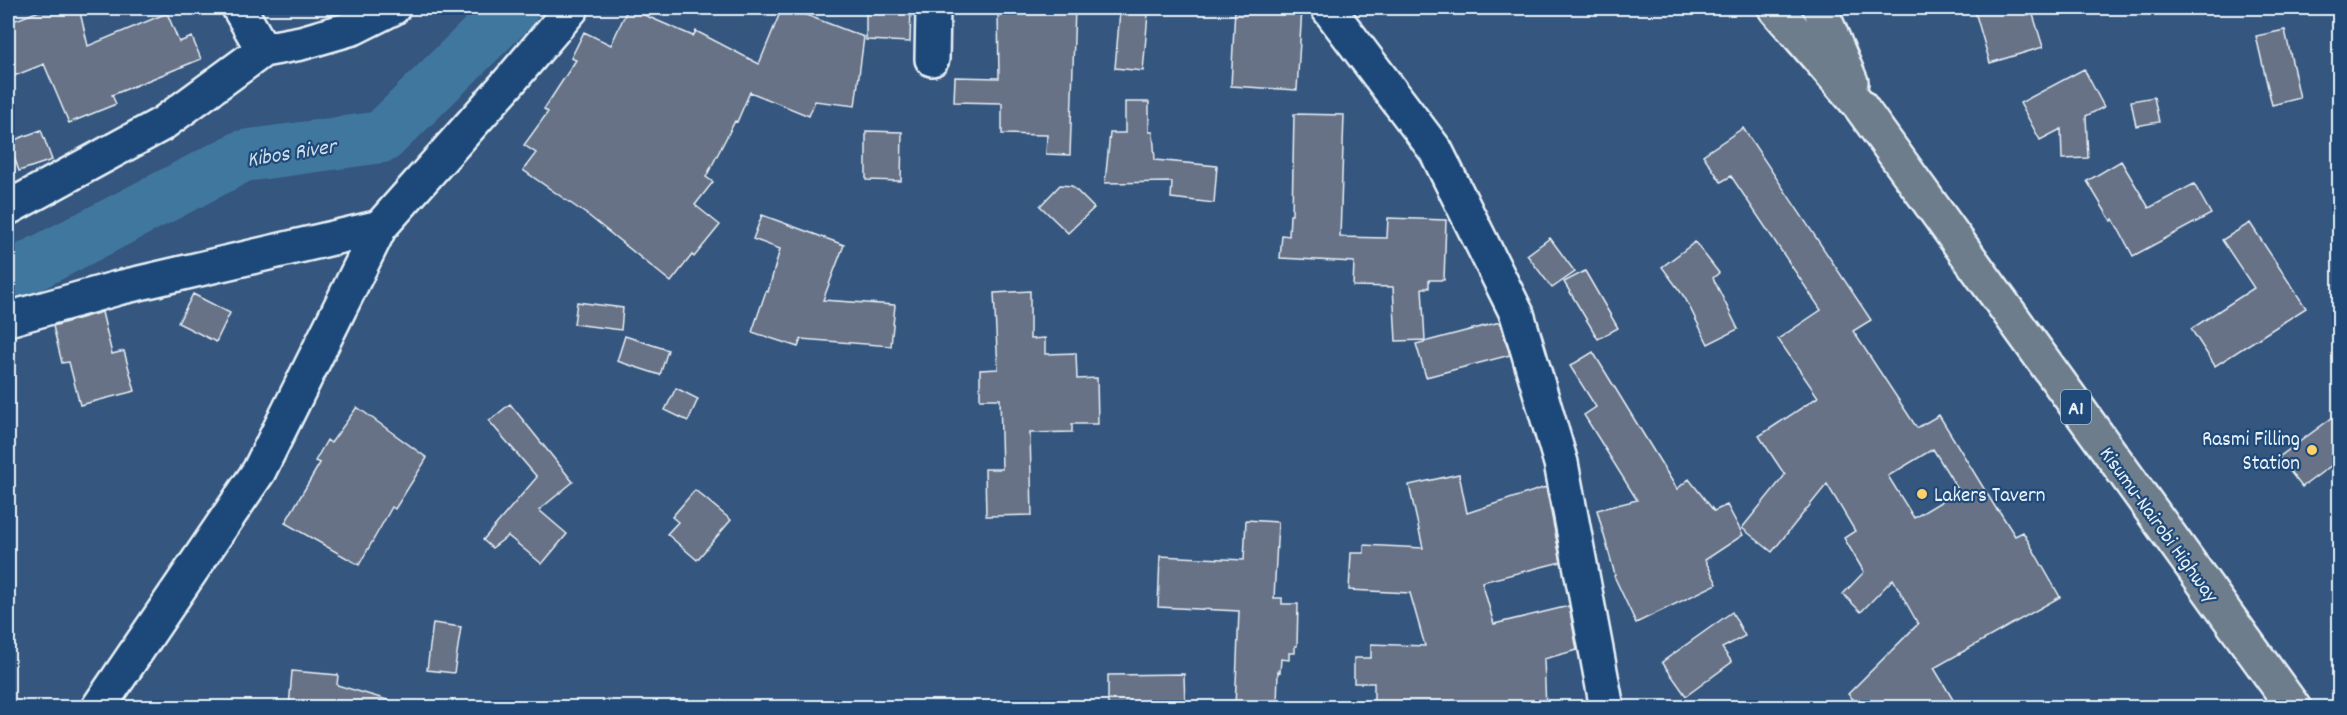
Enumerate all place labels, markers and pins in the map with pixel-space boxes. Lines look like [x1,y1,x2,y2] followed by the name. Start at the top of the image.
[2202,426,2300,480] place label: Rasmi Filling Station
[2305,443,2319,457] marker: Rasmi Filling Station
[1934,482,2045,512] place label: Lakers Tavern
[1915,487,1929,501] marker: Lakers Tavern

